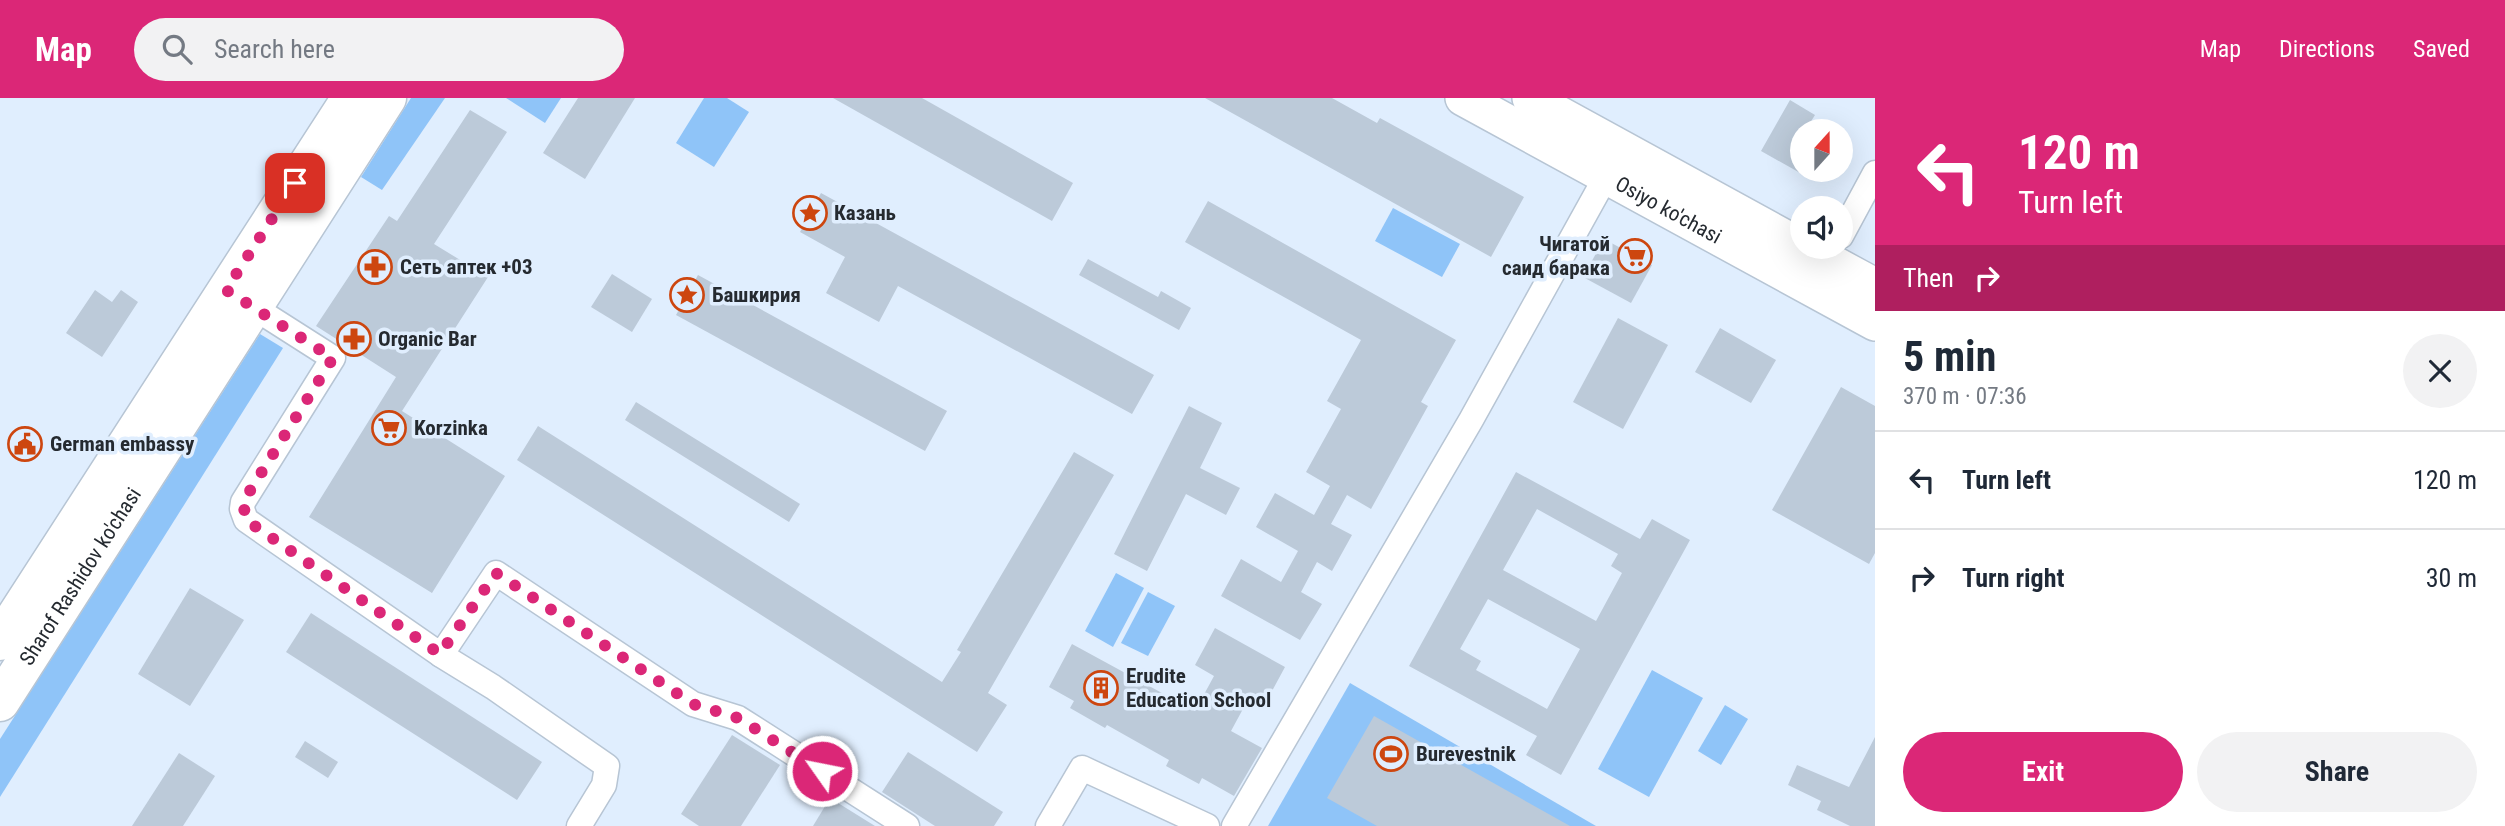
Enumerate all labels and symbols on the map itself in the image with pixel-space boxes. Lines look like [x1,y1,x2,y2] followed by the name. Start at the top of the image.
[1790,119,1853,182] north arrow
[265,153,325,213] pin
[1611,172,1725,249] street label: Osiyo ko'chasi
[791,194,829,232] place icon: Казань
[834,201,896,225] place label: Казань
[1502,232,1610,280] place label: Чигатой саид барака
[1616,237,1654,275] supermarket icon: Чигатой саид барака
[356,248,394,286] pharmacy icon: Сеть аптек +03
[400,255,533,279] place label: Сеть аптек +03
[668,276,706,314] place icon: Башкирия
[712,283,801,307] place label: Башкирия
[335,320,373,358] pharmacy icon: Organic Bar
[378,327,477,351] place label: Organic Bar
[370,409,408,447] supermarket icon: Korzinka
[414,416,488,440] place label: Korzinka
[6,425,44,463] public building icon: German embassy
[50,432,195,456] place label: German embassy
[15,483,146,670] street label: Sharof Rashidov ko'chasi
[1126,664,1271,712] place label: Erudite Education School
[1082,669,1120,707] building icon: Erudite Education School
[785,734,859,808] position arrow
[1372,735,1410,773] sports icon: Burevestnik
[1416,742,1517,766] place label: Burevestnik

